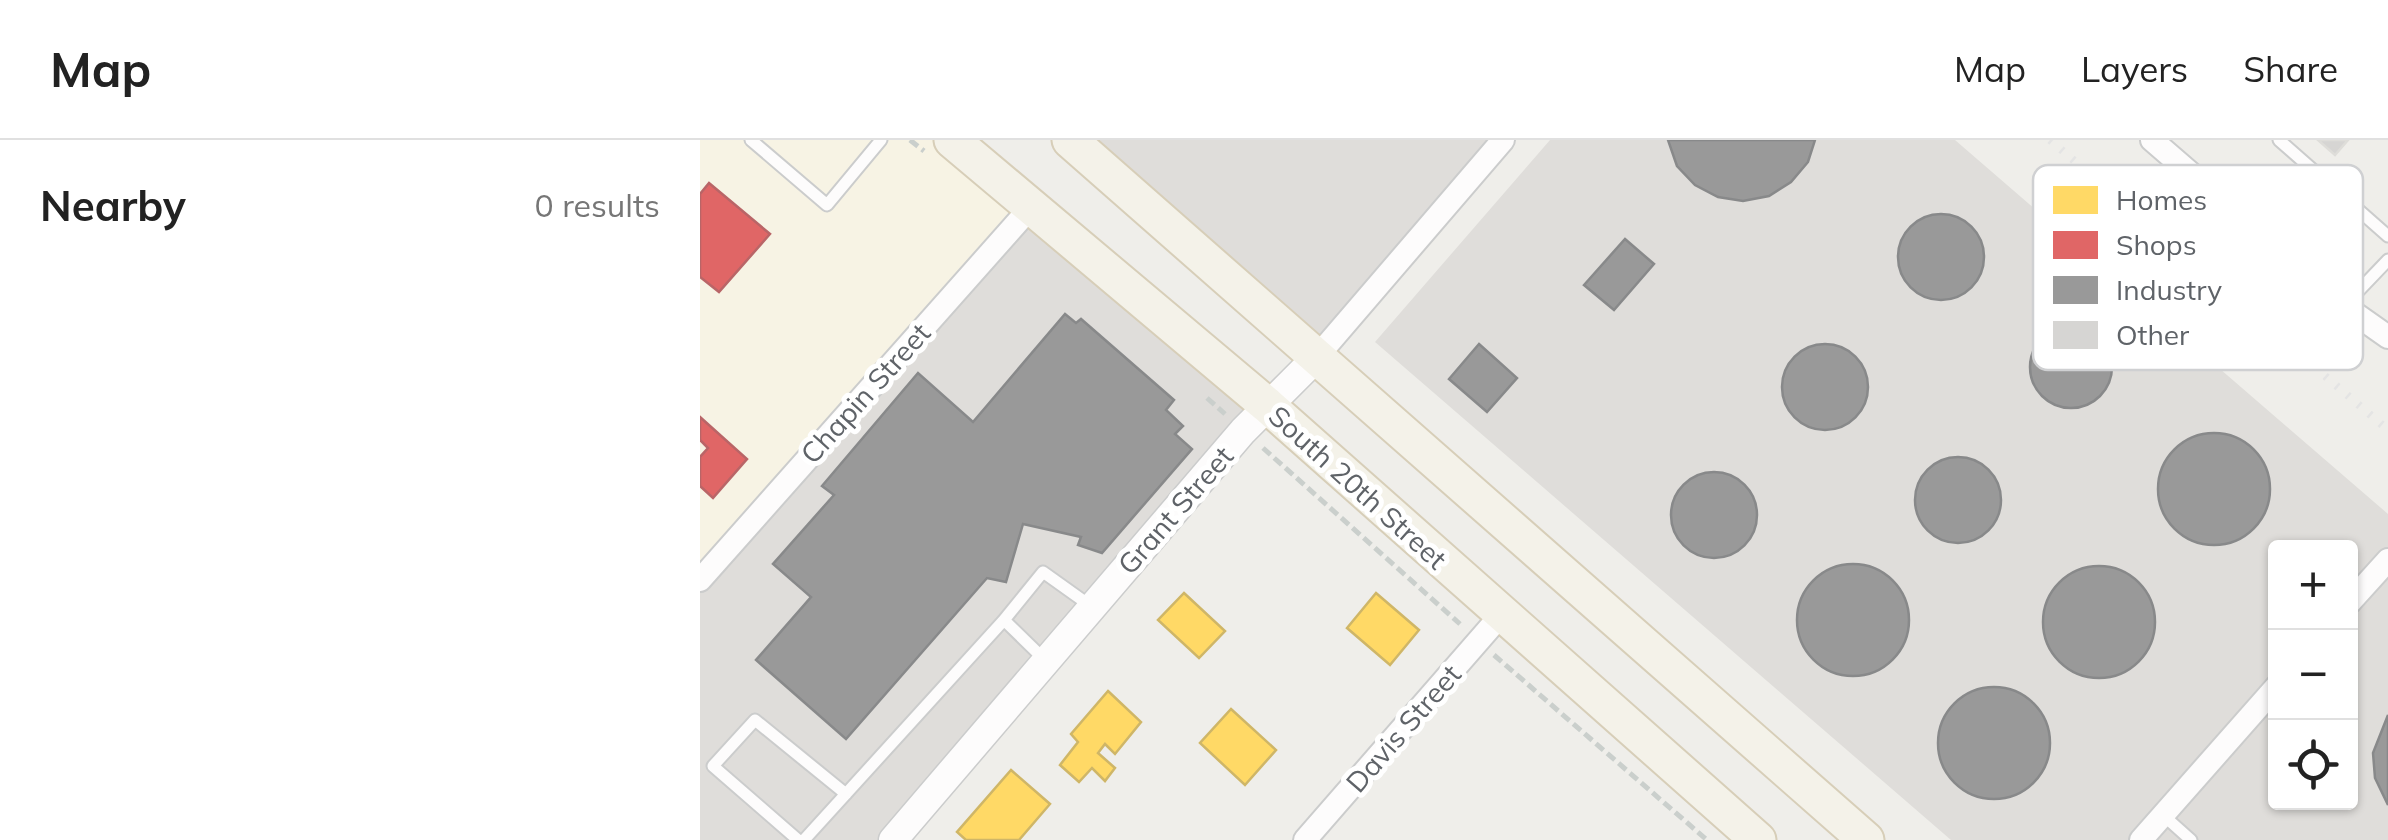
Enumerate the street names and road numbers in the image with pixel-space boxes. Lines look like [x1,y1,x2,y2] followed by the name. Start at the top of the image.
[793,315,937,470] street label: Chapin Street
[1262,398,1454,576] street label: South 20th Street
[1110,439,1240,581] street label: Grant Street
[1338,657,1468,799] street label: Davis Street

